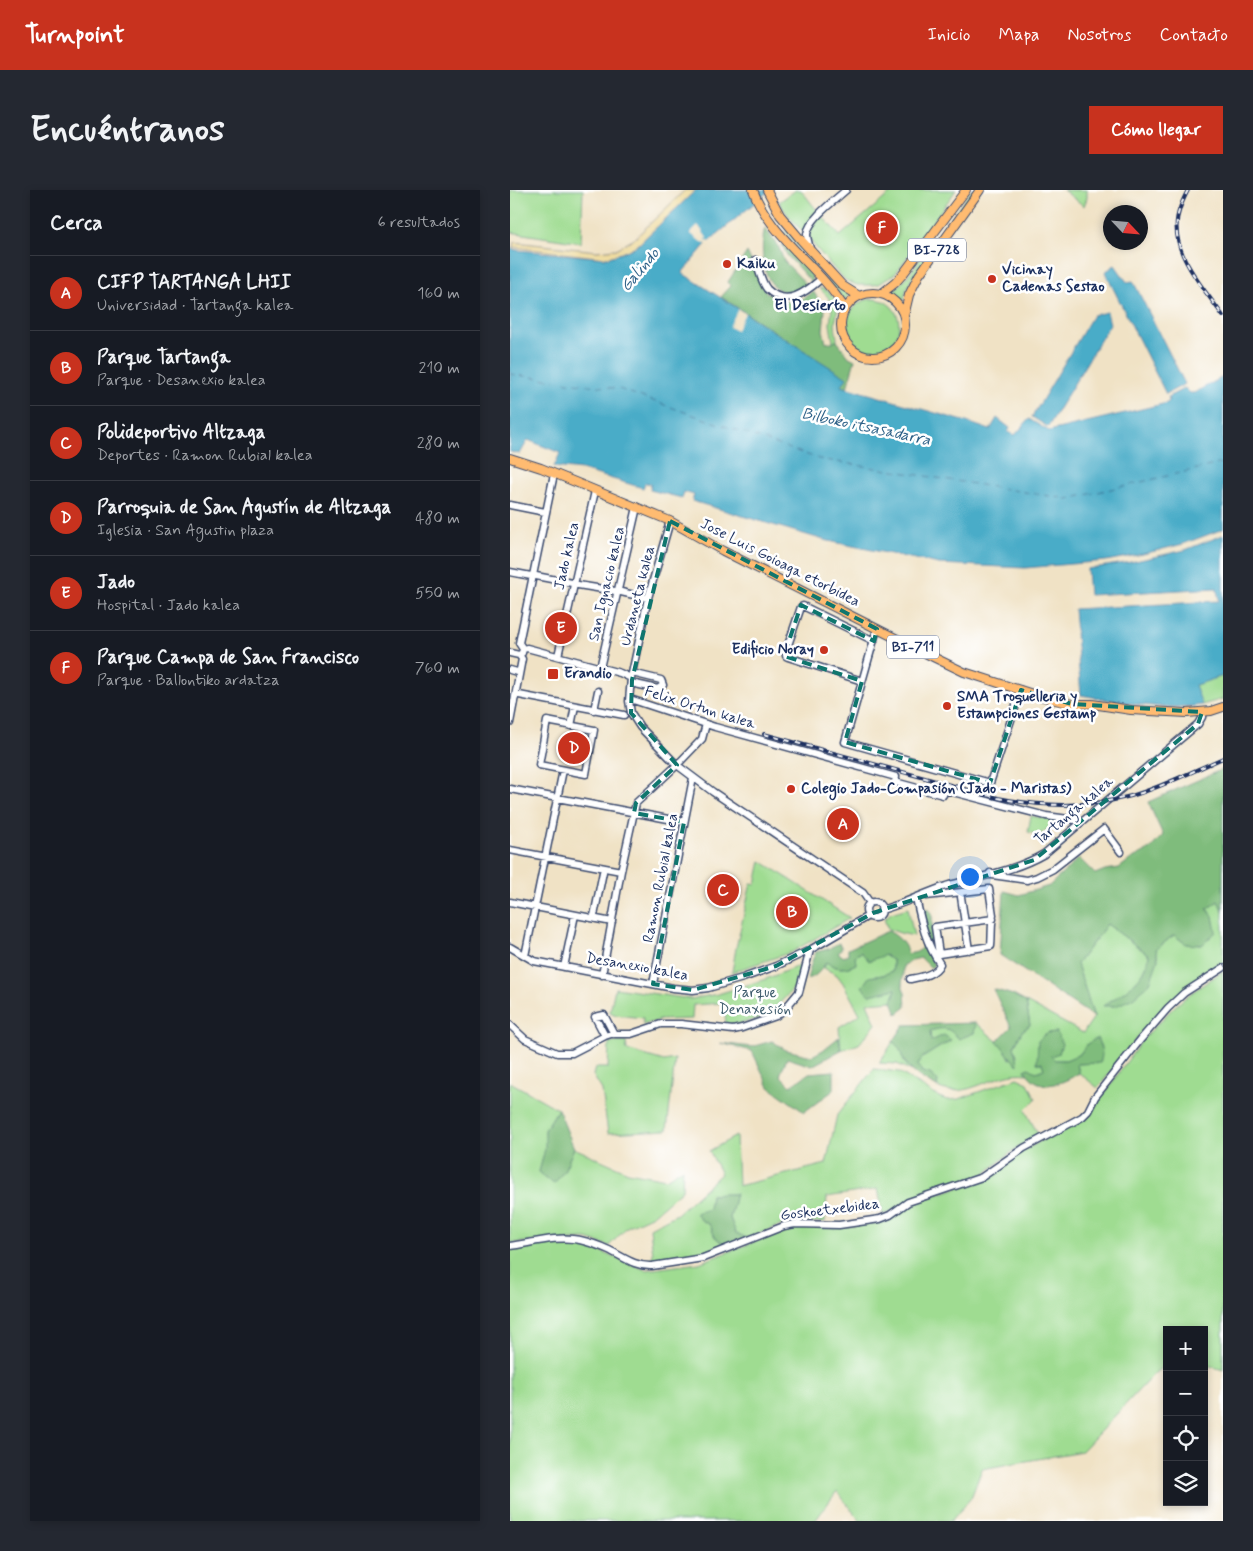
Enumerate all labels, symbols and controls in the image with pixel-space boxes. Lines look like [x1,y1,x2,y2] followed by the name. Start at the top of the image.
[25,20,125,51] text: Turnpoint
[928,23,970,47] text: Inicio
[998,23,1039,47] text: Mapa
[1067,23,1132,47] text: Nosotros
[1160,23,1228,47] text: Contacto
[1089,106,1223,154] button: Cómo llegar
[30,107,225,153] text: Encuéntranos
[1103,205,1148,250] north arrow
[50,209,103,237] text: Cerca
[866,209,898,247] pin: F
[378,212,460,233] text: 6 resultados
[908,238,966,262] road number: BI-728
[616,243,665,296] water label: Galindo
[737,254,776,274] place label: Kaiku
[721,258,733,270] marker: Kaiku
[1002,260,1105,297] place label: Vicinay Cadenas Sestao
[97,270,291,295] text: CIFP TARTANGA LHII
[986,273,998,285] marker: Vicinay Cadenas Sestao
[61,283,71,304] text: A
[417,283,460,304] text: 160 m
[97,295,293,316] text: Universidad · Tartanga kalea
[774,295,846,316] district label: El Desierto
[97,345,230,370] text: Parque Tartanga
[61,358,71,379] text: B
[419,358,460,379] text: 210 m
[97,370,266,391] text: Parque · Desanexio kalea
[800,403,932,451] water label: Bilboko itsasadarra
[97,420,265,445] text: Polideportivo Altzaga
[60,433,72,454] text: C
[417,433,460,454] text: 280 m
[97,445,313,466] text: Deportes · Ramon Rubial kalea
[97,495,391,520] text: Parroquia de San Agustín de Altzaga
[60,508,72,529] text: D
[415,508,460,529] text: 480 m
[697,514,863,612] street label: Jose Luis Goioaga etorbidea
[97,520,274,541] text: Iglesia · San Agustin plaza
[549,520,585,592] street label: Jado kalea
[584,525,631,643] street label: San Ignacio kalea
[616,544,660,648] street label: Urdaneta kalea
[97,570,135,595] text: Jado
[61,583,71,604] text: E
[415,583,460,604] text: 550 m
[97,595,240,616] text: Hospital · Jado kalea
[545,609,577,647] pin: E
[887,636,939,658] road number: BI-711
[732,639,814,660] place label: Edificio Noray
[818,644,830,656] marker: Edificio Noray
[97,645,359,670] text: Parque Campa de San Francisco
[62,658,70,679] text: F
[415,658,460,679] text: 760 m
[564,664,613,684] place label: Erandio
[546,667,560,681] marker: Erandio
[97,670,279,691] text: Parque · Ballontiko ardatza
[642,682,759,735] street label: Felix Ortun kalea
[957,687,1097,724] place label: SMA Troquelleria y Estampciones Gestamp
[941,700,953,712] marker: SMA Troquelleria y Estampciones Gestamp
[558,729,590,767] pin: D
[1030,771,1119,851] street label: Tartanga kalea
[801,779,1072,801] place label: Colegio Jado-Compasión (Jado - Maristas)
[785,783,797,795] marker: Colegio Jado-Compasión (Jado - Maristas)
[827,805,859,843] pin: A
[639,812,683,944] street label: Ramon Rubial kalea
[957,864,983,890] your location
[707,871,739,909] pin: C
[776,893,808,931] pin: B
[584,948,690,986] street label: Desanexio kalea
[719,983,791,1020] park label: Parque Denaxesión
[779,1194,881,1226] street label: Goskoetxebidea
[1163,1326,1208,1506] map controls
[1163,1326,1208,1371] button: +
[1163,1371,1208,1416] button: −
[1163,1416,1208,1461] button: locate
[1163,1461,1208,1506] button: layers

